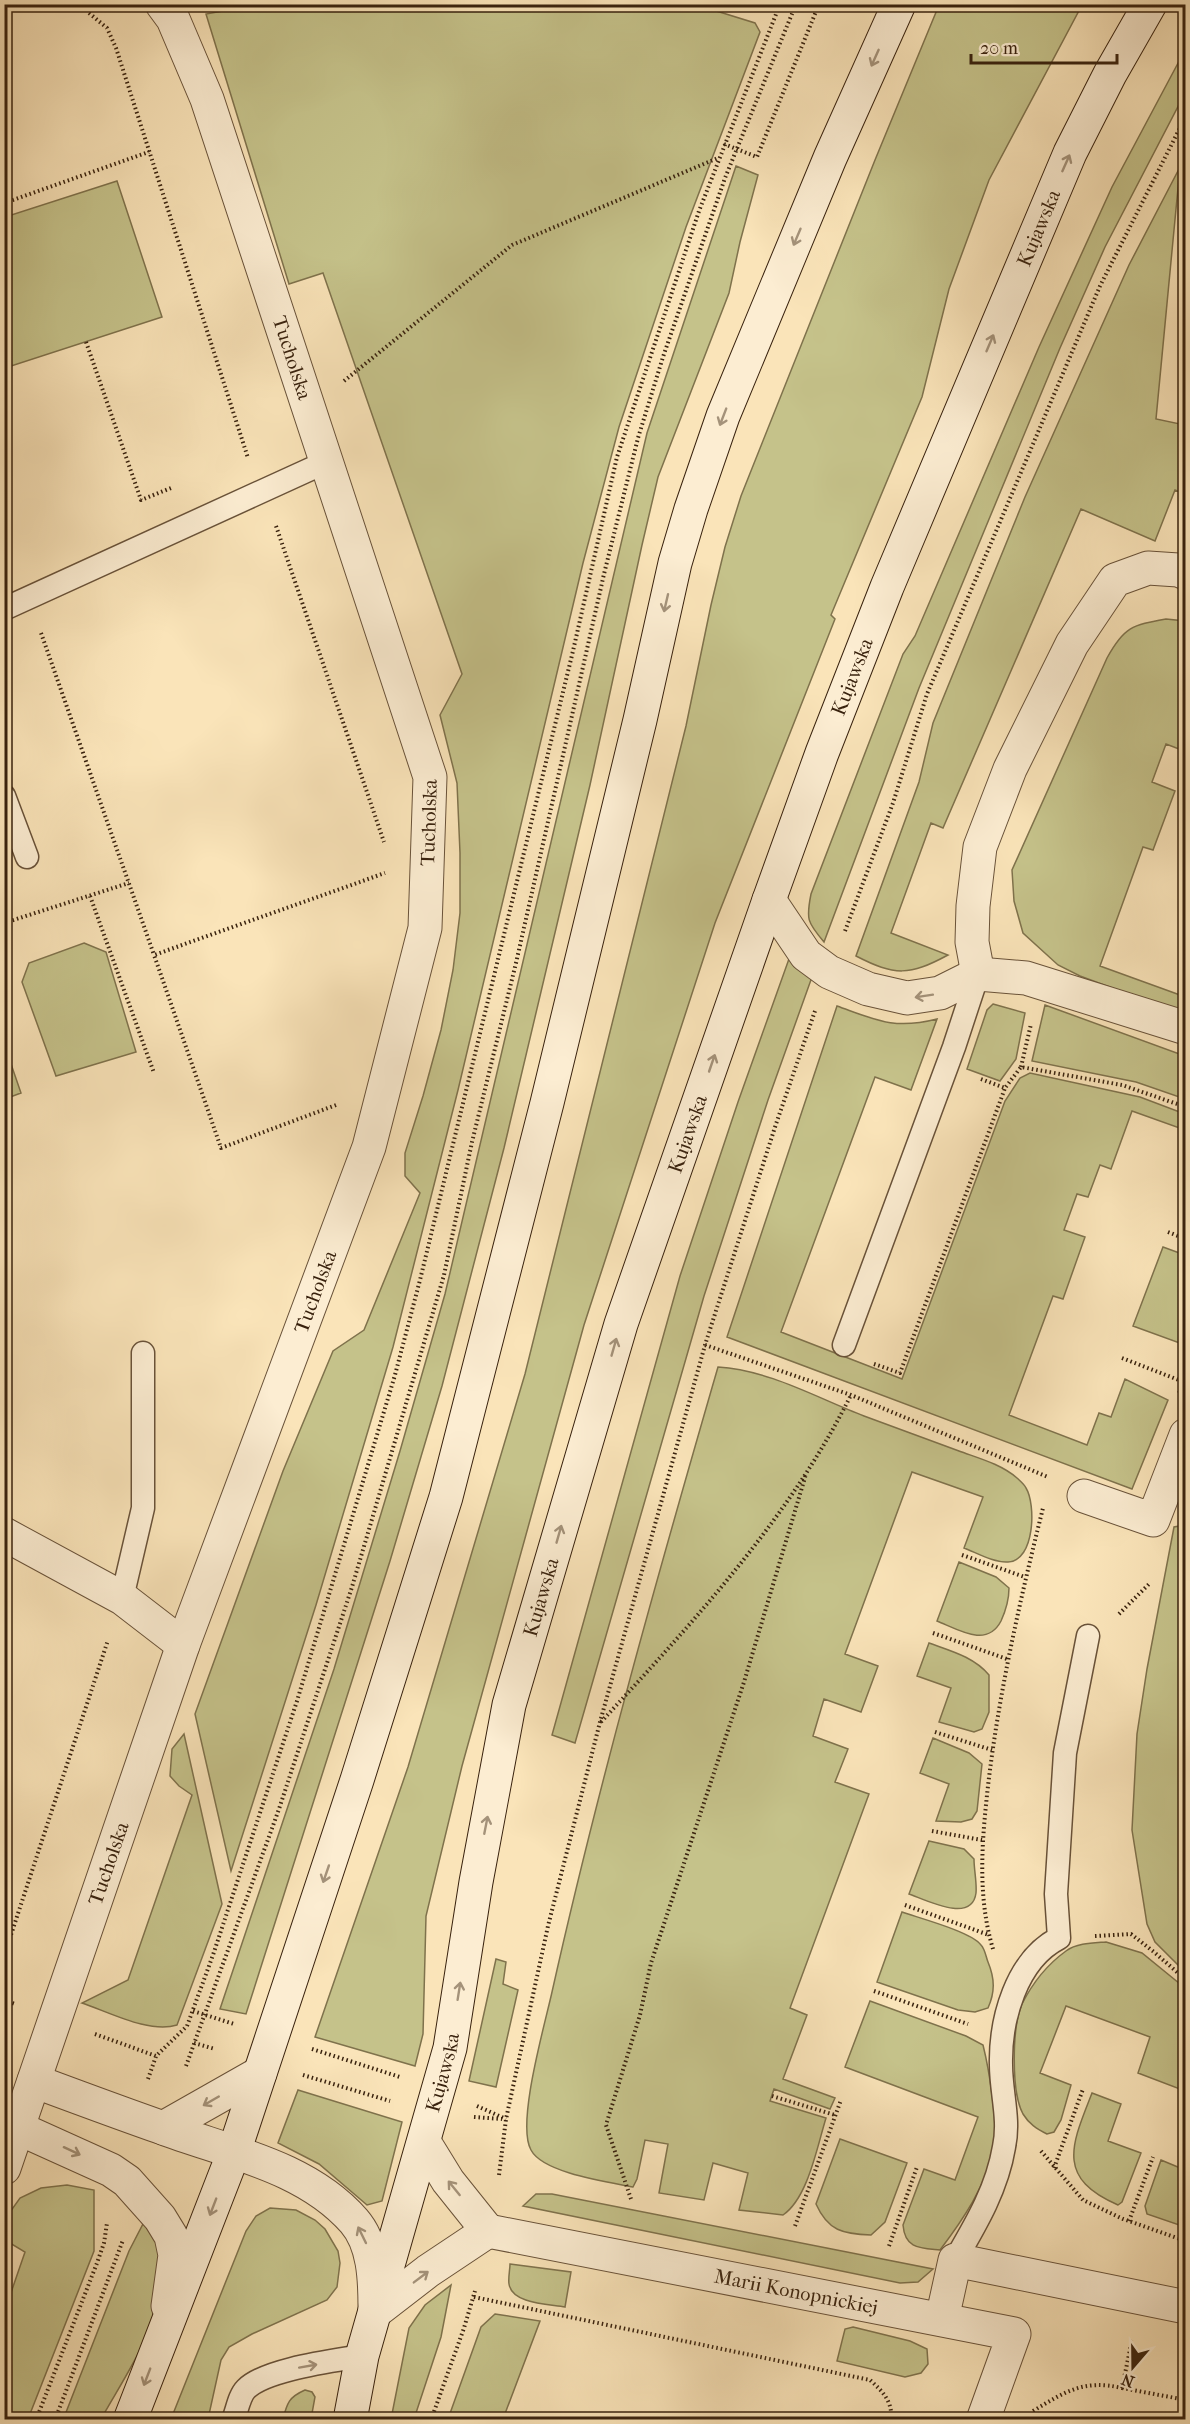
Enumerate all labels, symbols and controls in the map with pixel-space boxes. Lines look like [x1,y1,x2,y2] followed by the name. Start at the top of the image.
[971,27,1116,65] scale bar
[980,38,1018,59] text: 20 m
[869,48,881,66] one-way arrow
[1061,155,1072,173] one-way arrow
[1012,185,1065,270] street label: Kujawska
[791,227,803,245] one-way arrow
[268,313,317,403] street label: Tucholska
[985,334,996,352] one-way arrow
[717,407,728,426] one-way arrow
[660,593,672,612] one-way arrow
[826,634,878,719] street label: Kujawska
[416,778,441,866] street label: Tucholska
[914,990,934,1001] one-way arrow
[707,1054,718,1073] one-way arrow
[663,1091,712,1176] street label: Kujawska
[289,1246,341,1336] street label: Tucholska
[609,1338,620,1357] one-way arrow
[554,1525,565,1544] one-way arrow
[518,1554,563,1639] street label: Kujawska
[481,1815,492,1835] one-way arrow
[83,1818,133,1908] street label: Tucholska
[320,1864,331,1883] one-way arrow
[453,1981,464,2001] one-way arrow
[421,2030,464,2115] street label: Kujawska
[203,2095,220,2107] one-way arrow
[62,2146,80,2158] one-way arrow
[447,2181,460,2197] one-way arrow
[206,2197,217,2216] one-way arrow
[355,2227,367,2245] one-way arrow
[712,2264,880,2319] street label: Marii Konopnickiej
[413,2270,429,2283] one-way arrow
[1103,2337,1163,2397] north arrow
[298,2360,317,2371] one-way arrow
[141,2368,152,2386] one-way arrow
[1118,2369,1137,2392] text: N

